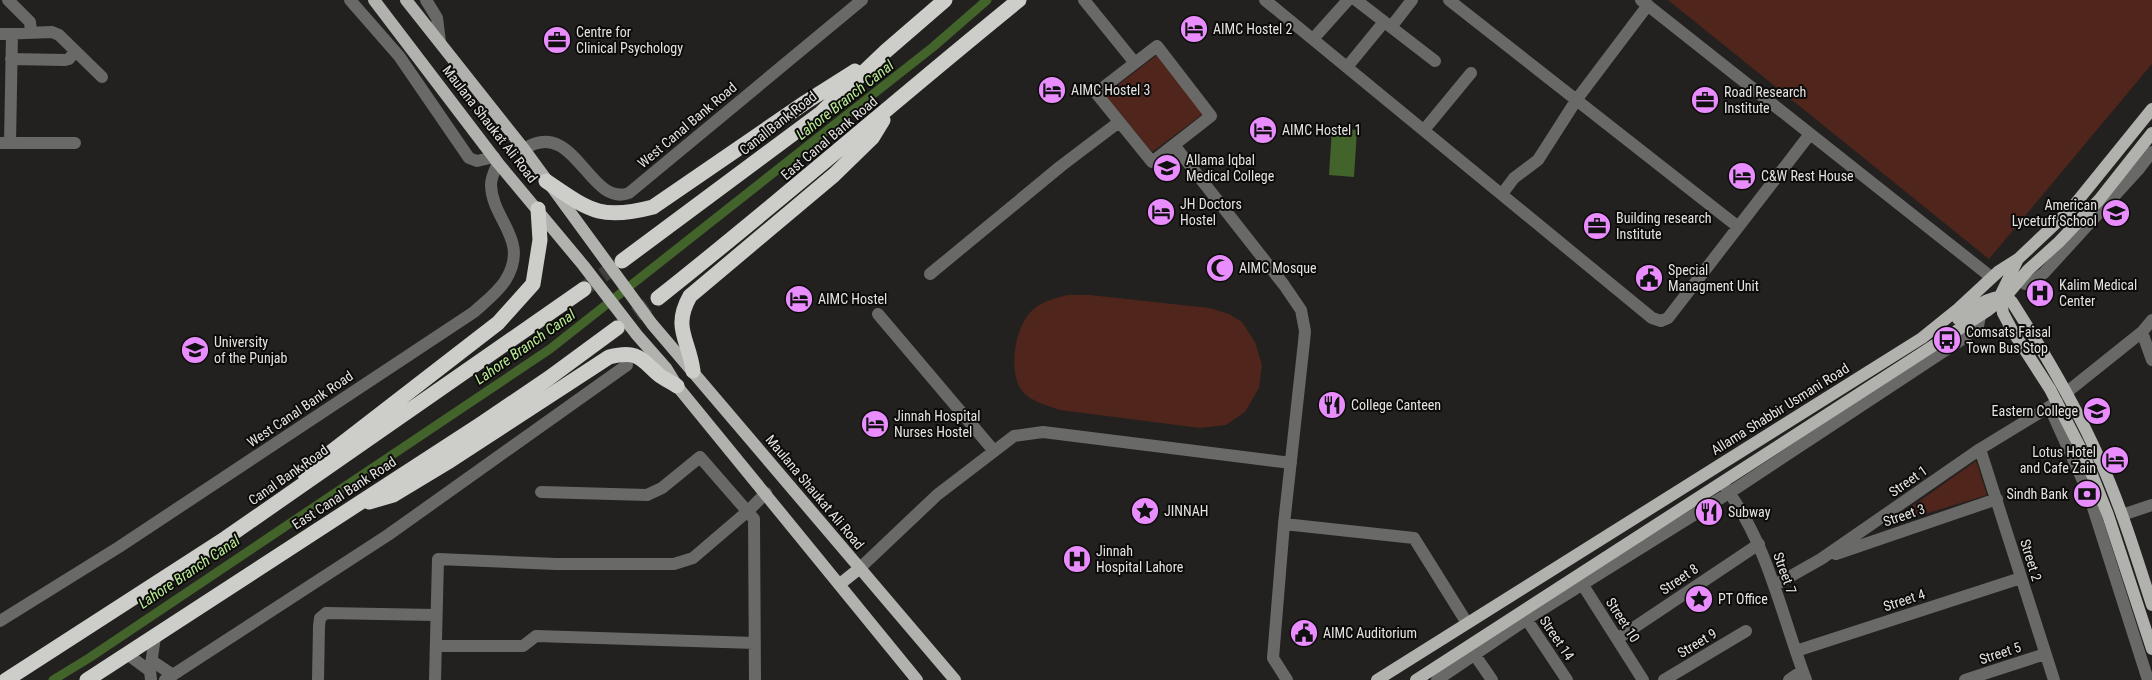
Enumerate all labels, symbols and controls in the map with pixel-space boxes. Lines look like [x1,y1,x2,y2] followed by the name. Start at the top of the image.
[1179,14,1209,44] hotel icon: AIMC Hostel 2
[1213,21,1293,37] place label: AIMC Hostel 2
[576,24,683,56] place label: Centre for Clinical Psychology
[542,25,572,55] office icon: Centre for Clinical Psychology
[793,56,898,144] water label: Lahore Branch Canal
[439,62,541,186] street label: Maulana Shaukat Ali Road
[1037,75,1067,105] hotel icon: AIMC Hostel 3
[634,79,740,171] street label: West Canal Bank Road
[1071,82,1150,98] place label: AIMC Hostel 3
[1724,84,1806,116] place label: Road Research Institute
[1690,85,1720,115] office icon: Road Research Institute
[736,88,820,158] street label: Canal Bank Road
[778,93,880,183] street label: East Canal Bank Road
[1248,115,1278,145] hotel icon: AIMC Hostel 1
[1282,122,1361,138] place label: AIMC Hostel 1
[1186,152,1275,184] place label: Allama Iqbal Medical College
[1152,153,1182,183] school or university icon: Allama Iqbal Medical College
[1727,161,1757,191] hotel icon: C&W Rest House
[1761,168,1854,184] place label: C&W Rest House
[1180,196,1242,228] place label: JH Doctors Hostel
[1146,197,1176,227] hotel icon: JH Doctors Hostel
[2012,197,2097,229] place label: American Lycetuff School
[2101,198,2131,228] school or university icon: American Lycetuff School
[1616,210,1712,242] place label: Building research Institute
[1582,211,1612,241] office icon: Building research Institute
[1205,253,1235,283] mosque icon: AIMC Mosque
[1239,260,1317,276] place label: AIMC Mosque
[1668,262,1759,294] place label: Special Managment Unit
[1634,263,1664,293] public building icon: Special Managment Unit
[2059,277,2137,309] place label: Kalim Medical Center
[2025,278,2055,308] hospital icon: Kalim Medical Center
[784,284,814,314] hotel icon: AIMC Hostel
[818,291,887,307] place label: AIMC Hostel
[471,305,579,388] water label: Lahore Branch Canal
[1966,324,2051,356] place label: Comsats Faisal Town Bus Stop
[1932,325,1962,355] bus stop icon: Comsats Faisal Town Bus Stop
[214,334,288,366] place label: University of the Punjab
[180,335,210,365] school or university icon: University of the Punjab
[1708,360,1852,458] street label: Allama Shabbir Usmani Road
[244,368,356,450] street label: West Canal Bank Road
[1317,390,1347,420] restaurant icon: College Canteen
[2082,396,2112,426] school or university icon: Eastern College
[1351,397,1441,413] place label: College Canteen
[1992,403,2078,419] place label: Eastern College
[894,408,981,440] place label: Jinnah Hospital Nurses Hostel
[860,409,890,439] hotel icon: Jinnah Hospital Nurses Hostel
[762,432,868,552] street label: Maulana Shaukat Ali Road
[245,442,331,508] street label: Canal Bank Road
[2020,444,2096,476] place label: Lotus Hotel and Cafe Zain
[2100,445,2130,475] hotel icon: Lotus Hotel and Cafe Zain
[289,453,399,533] street label: East Canal Bank Road
[1886,462,1930,500] street label: Street 1
[2072,479,2102,509] bank icon: Sindh Bank
[2006,486,2069,502] place label: Sindh Bank
[1130,496,1160,526] place icon: JINNAH
[1694,497,1724,527] restaurant icon: Subway
[1881,500,1927,530] street label: Street 3
[1164,503,1209,519] place label: JINNAH
[1728,504,1771,520] place label: Subway
[135,531,244,613] water label: Lahore Branch Canal
[2017,537,2045,583] street label: Street 2
[1096,543,1184,575] place label: Jinnah Hospital Lahore
[1062,544,1092,574] hospital icon: Jinnah Hospital Lahore
[1770,550,1800,596] street label: Street 7
[1657,560,1701,598] street label: Street 8
[1684,584,1714,614] place icon: PT Office
[1881,586,1927,614] street label: Street 4
[1718,591,1768,607] place label: PT Office
[1603,595,1643,645] street label: Street 10
[1536,613,1578,663] street label: Street 14
[1289,618,1319,648] public building icon: AIMC Auditorium
[1323,625,1417,641] place label: AIMC Auditorium
[1674,625,1720,661] street label: Street 9
[1977,639,2023,667] street label: Street 5

